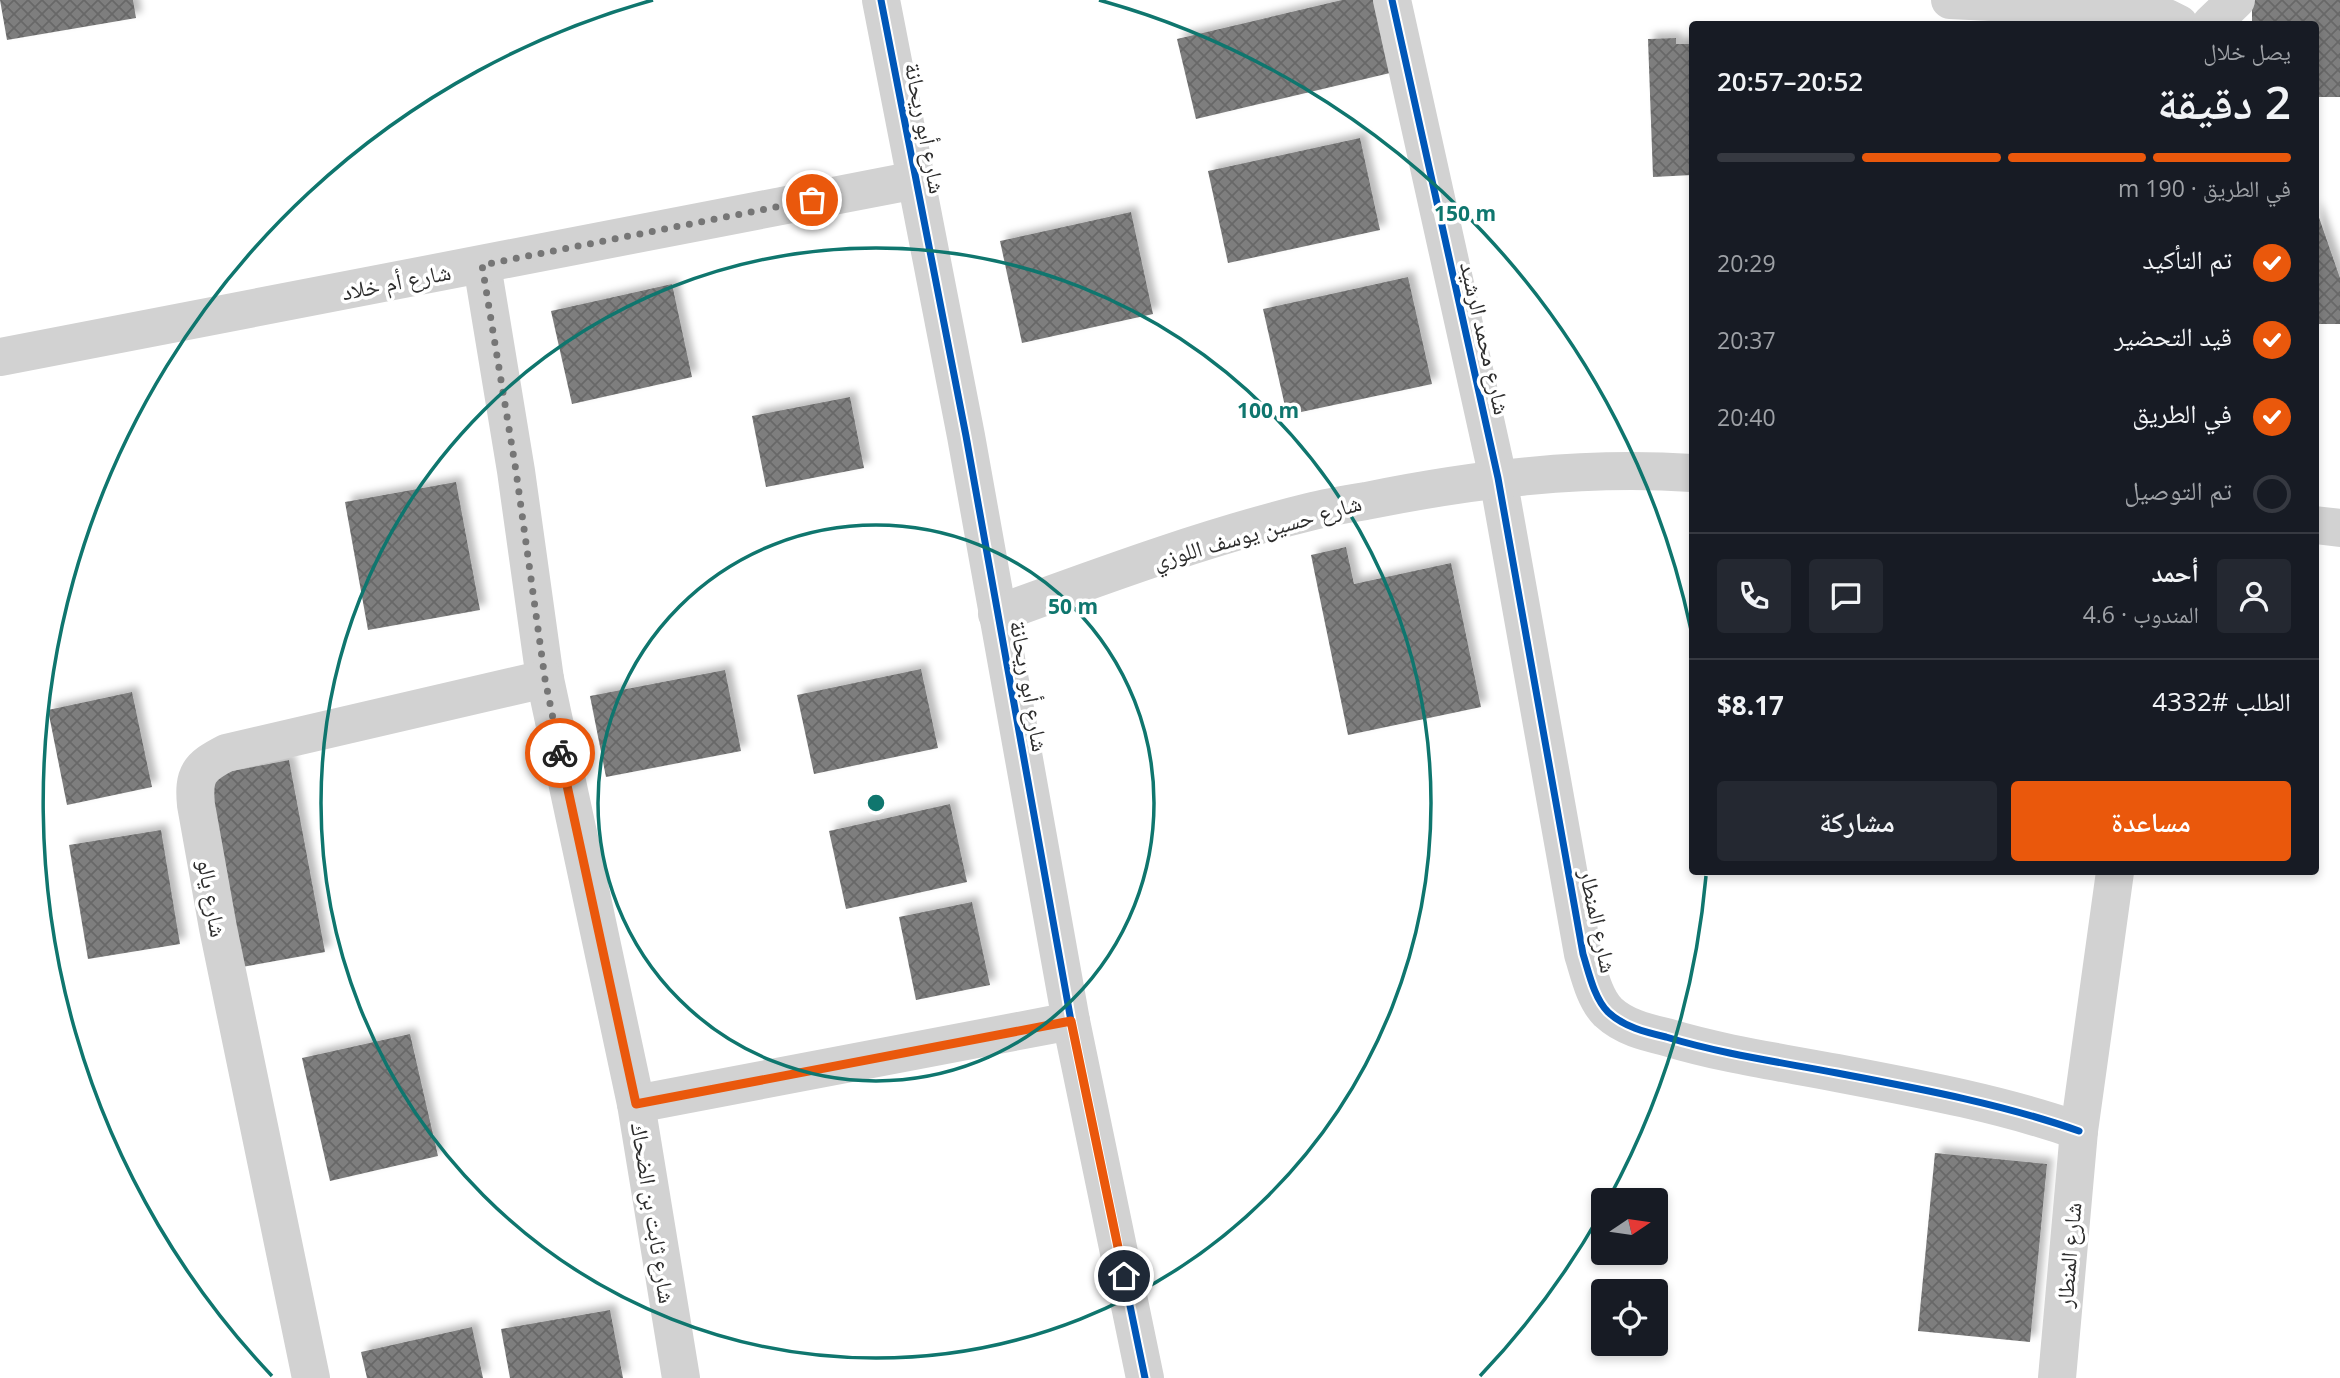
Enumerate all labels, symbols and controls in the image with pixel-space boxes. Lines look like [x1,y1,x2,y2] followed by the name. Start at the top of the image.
[2203,35,2291,67] text: يصل خلال
[898,60,954,196] street label: شارع أبو ريحانة
[1717,63,1863,99] text: 20:52–20:57
[2157,70,2291,132] text: 2 دقيقة
[782,170,842,230] pin
[2118,172,2291,204] text: في الطريق · 190 m
[793,181,831,219] icon: bag
[1434,199,1496,227] text: 150 m
[2142,241,2232,277] text: تم التأكيد
[2253,244,2291,282] icon: check
[1717,247,1776,279] text: 20:29
[339,255,454,308] street label: شارع أم خلاد
[1453,258,1519,418] street label: شارع محمد الرشيد
[2114,318,2232,354] text: قيد التحضير
[2253,321,2291,359] icon: check
[1717,324,1776,356] text: 20:37
[2132,395,2232,431] text: في الطريق
[1237,396,1299,424] text: 100 m
[2253,398,2291,436] icon: check
[1717,401,1776,433] text: 20:40
[2124,472,2232,508] text: تم التوصيل
[1149,486,1366,580] street label: شارع حسين يوسف اللوزي
[2151,554,2199,590] text: أحمد
[1717,559,1791,633] button: phone
[1809,559,1883,633] button: chat
[2217,559,2291,633] button: person
[1048,592,1098,620] text: 50 m
[2083,598,2199,630] text: المندوب · 4.6
[1003,618,1057,754] street label: شارع أبو ريحانة
[2152,683,2291,719] text: الطلب #4332
[1717,687,1784,723] text: $8.17
[525,718,595,788] courier
[541,734,579,772] icon: bike
[1717,781,1997,861] button: مشاركة
[2011,781,2291,861] button: مساعدة
[864,791,888,815] centre of rings
[190,856,236,940] street label: شارع يالو
[1572,865,1626,976] street label: شارع المنطار
[624,1120,684,1306] street label: شارع ثابت بن الضحاك
[1591,1188,1668,1265] north arrow
[1591,1188,1668,1356] map controls
[2047,1201,2089,1310] street label: شارع المنطار
[1094,1246,1154,1306] pin
[1105,1257,1143,1295] icon: home
[1591,1279,1668,1356] button: locate

